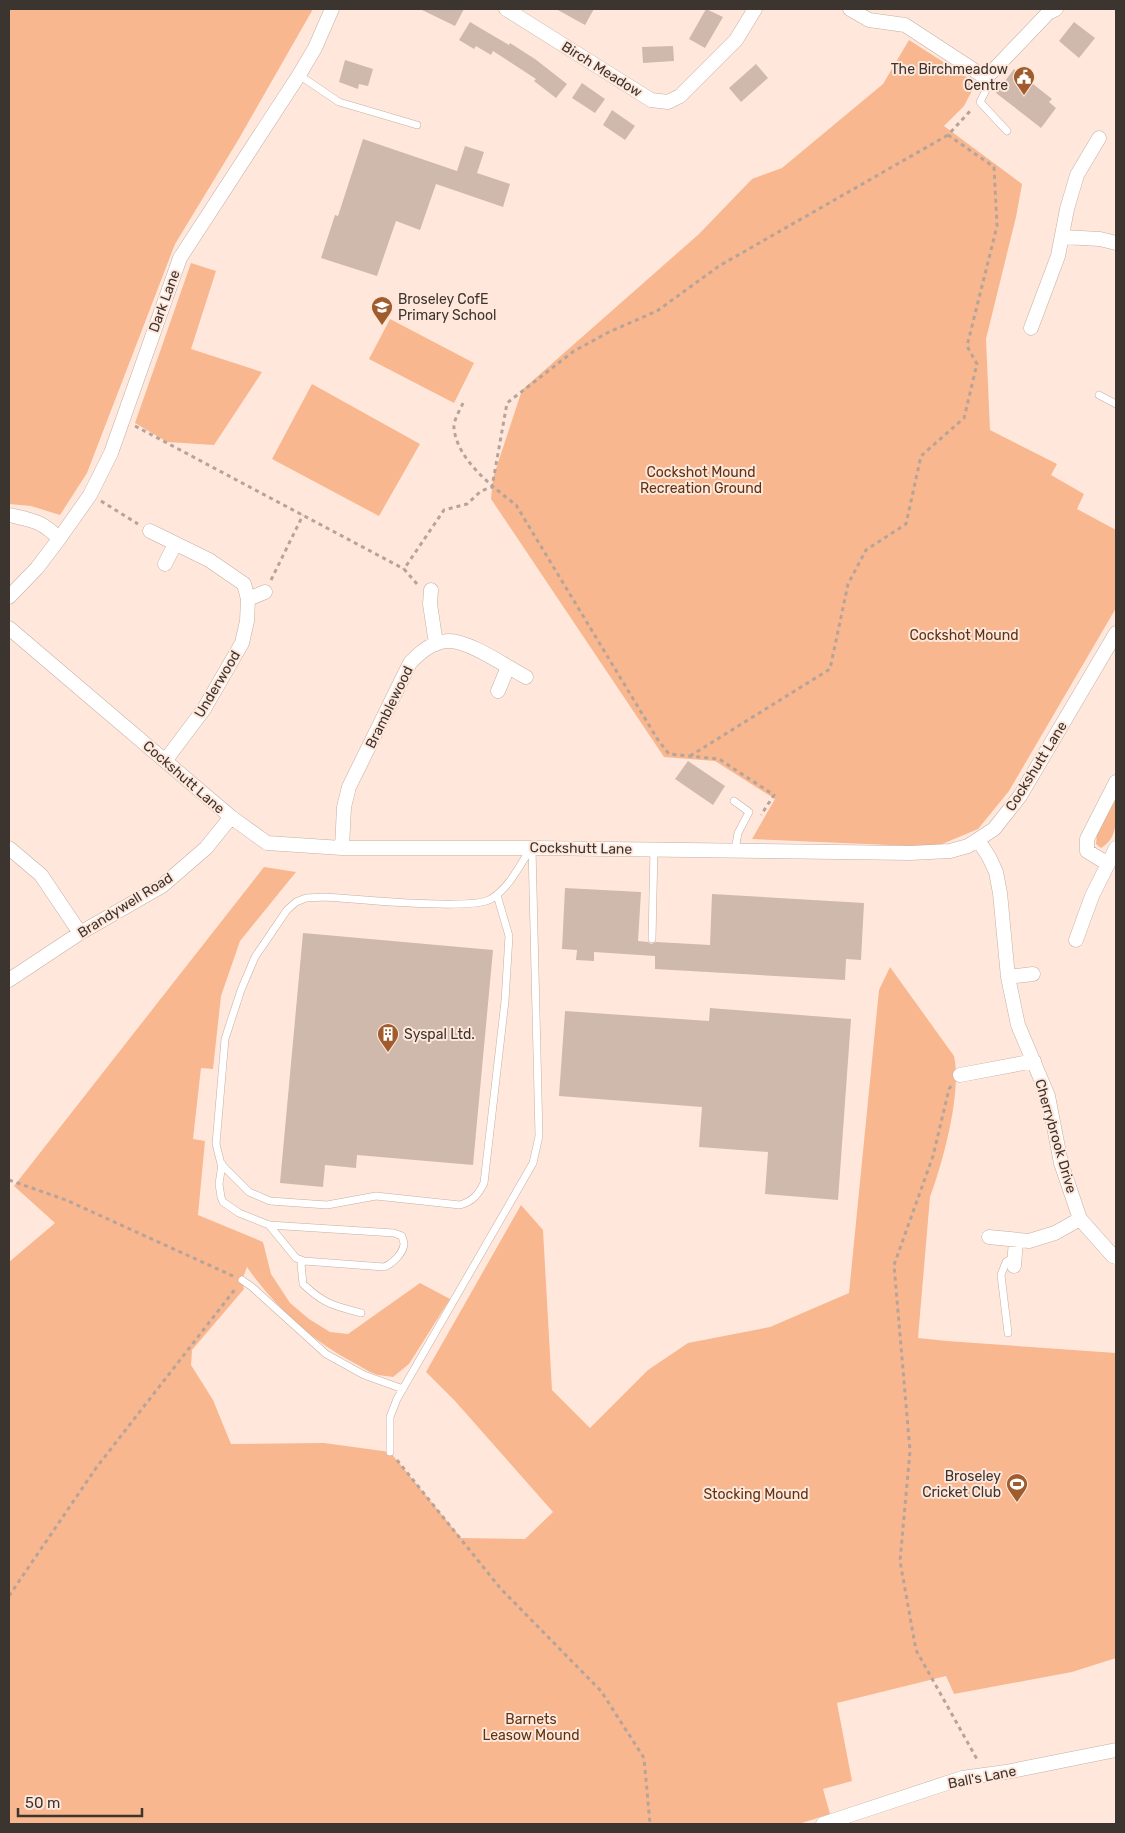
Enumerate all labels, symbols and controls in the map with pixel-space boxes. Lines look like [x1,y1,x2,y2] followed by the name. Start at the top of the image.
[558,38,645,101] street label: Birch Meadow
[891,61,1008,94] place label: The Birchmeadow Centre
[1012,65,1036,96] public building icon: The Birchmeadow Centre
[145,268,184,335] street label: Dark Lane
[398,291,496,324] place label: Broseley CofE Primary School
[370,295,394,326] school or university icon: Broseley CofE Primary School
[640,464,762,497] park label: Cockshot Mound Recreation Ground
[909,627,1019,644] park label: Cockshot Mound
[191,648,244,721] street label: Underwood
[362,663,417,751] street label: Bramblewood
[1002,718,1071,814] street label: Cockshutt Lane
[139,737,228,818] street label: Cockshutt Lane
[530,839,633,858] street label: Cockshutt Lane
[74,869,176,942] street label: Brandywell Road
[376,1022,400,1053] building icon: Syspal Ltd.
[404,1026,475,1043] place label: Syspal Ltd.
[1031,1077,1080,1195] street label: Cherrybrook Drive
[922,1468,1001,1501] place label: Broseley Cricket Club
[1005,1472,1029,1503] sports icon: Broseley Cricket Club
[703,1486,809,1503] park label: Stocking Mound
[482,1711,580,1744] park label: Barnets Leasow Mound
[947,1763,1018,1792] street label: Ball's Lane
[18,1786,141,1818] scale bar
[25,1794,60,1812] text: 50 m

